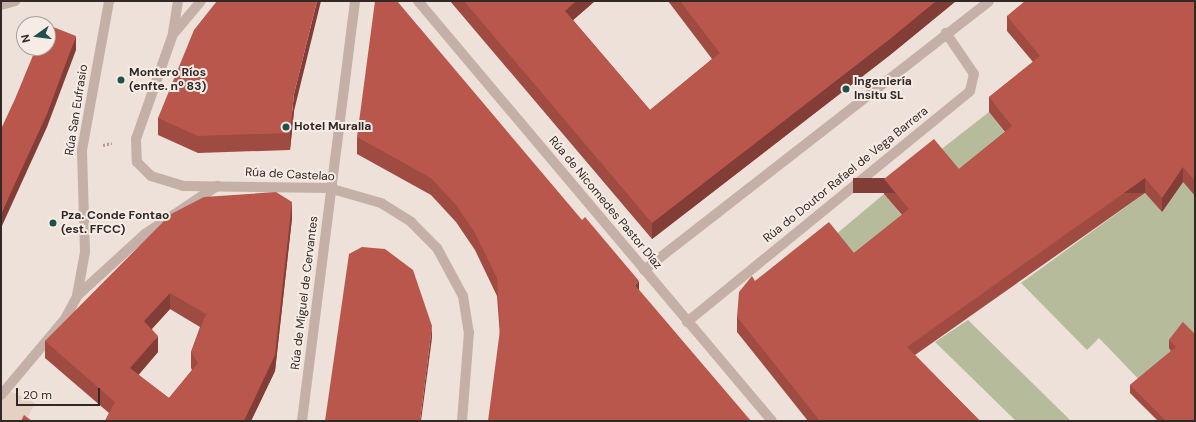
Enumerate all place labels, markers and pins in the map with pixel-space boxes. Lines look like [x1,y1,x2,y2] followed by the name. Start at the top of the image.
[129,66,206,94] place label: Montero Ríos (enfte. nº 83)
[116,75,126,85] marker: Montero Ríos (enfte. nº 83)
[854,75,912,103] place label: Ingeniería Insitu SL
[841,84,851,94] marker: Ingeniería Insitu SL
[294,120,371,134] place label: Hotel Muralla
[281,122,291,132] marker: Hotel Muralla
[61,209,169,237] place label: Pza. Conde Fontao (est. FFCC)
[48,218,58,228] marker: Pza. Conde Fontao (est. FFCC)

